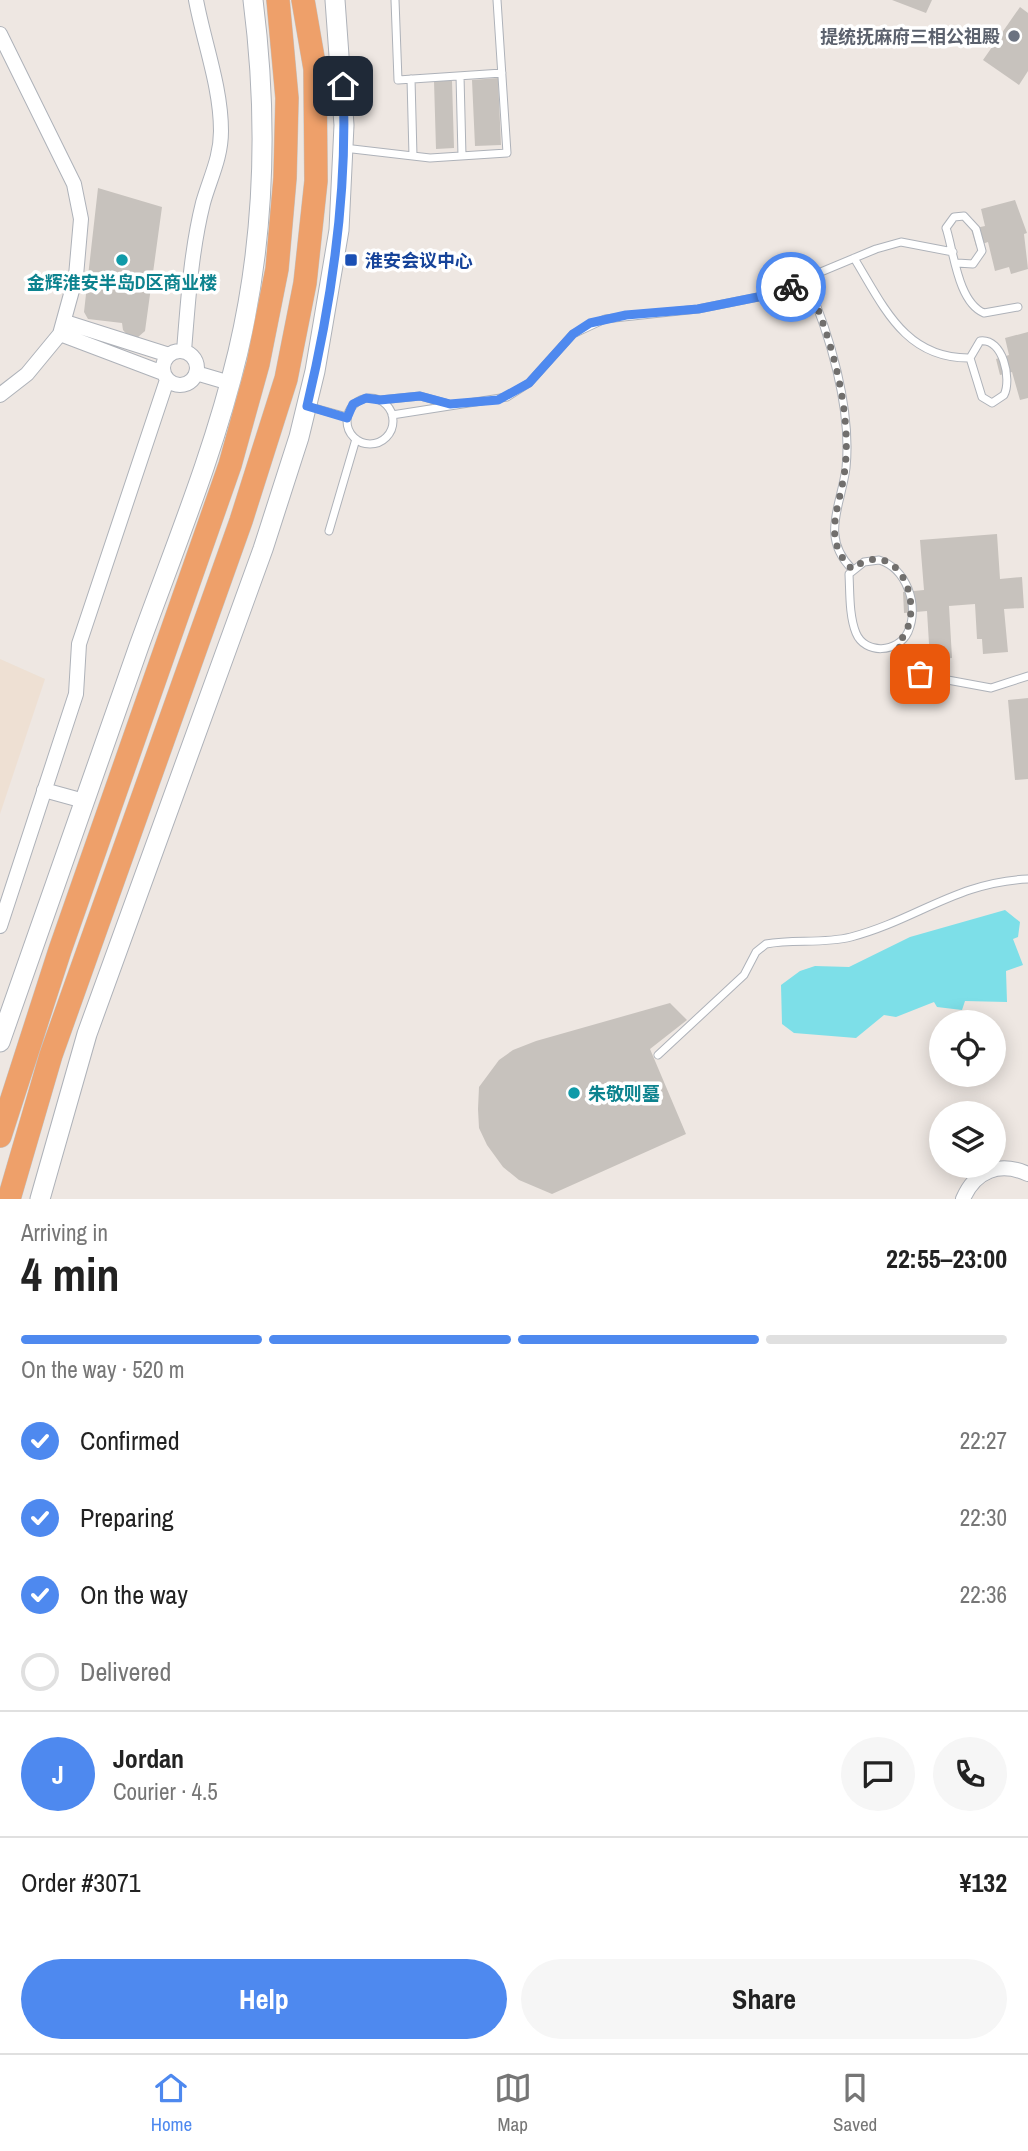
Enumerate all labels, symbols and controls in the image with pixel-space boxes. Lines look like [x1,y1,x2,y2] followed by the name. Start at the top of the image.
[820,24,1000,49] place label: 提统抚麻府三相公祖殿
[1006,28,1022,44] marker: 提统抚麻府三相公祖殿
[313,56,373,116] pin
[324,67,362,105] icon: home
[365,248,473,273] place label: 淮安会议中心
[114,252,130,268] marker: 金辉淮安半岛D区商业楼
[343,252,359,268] marker: 淮安会议中心
[756,252,826,322] courier
[772,268,810,306] icon: bike
[27,270,217,295] place label: 金辉淮安半岛D区商业楼
[890,644,950,704] pin
[901,655,939,693] icon: bag
[929,1010,1006,1178] map controls
[929,1010,1006,1087] button: locate
[588,1081,660,1106] place label: 朱敬则墓
[566,1085,582,1101] marker: 朱敬则墓
[929,1101,1006,1178] button: layers
[21,1217,108,1248] text: Arriving in
[886,1241,1007,1276] text: 22:55–23:00
[21,1243,120,1305] text: 4 min
[21,1354,185,1385] text: On the way · 520 m
[21,1422,59,1460] icon: check
[80,1423,180,1458] text: Confirmed
[960,1425,1007,1456] text: 22:27
[21,1499,59,1537] icon: check
[80,1500,174,1535] text: Preparing
[960,1502,1007,1533] text: 22:30
[21,1576,59,1614] icon: check
[80,1577,188,1612] text: On the way
[960,1579,1007,1610] text: 22:36
[80,1654,171,1689] text: Delivered
[841,1737,915,1811] button: chat
[933,1737,1007,1811] button: phone
[113,1741,184,1776] text: Jordan
[52,1757,64,1792] text: J
[113,1776,218,1807] text: Courier · 4.5
[21,1865,141,1900] text: Order #3071
[960,1865,1007,1900] text: ¥132
[21,1959,507,2039] button: Help
[521,1959,1007,2039] button: Share
[151,2069,192,2137] tab: Home
[494,2069,532,2137] tab: Map
[833,2069,877,2137] tab: Saved

